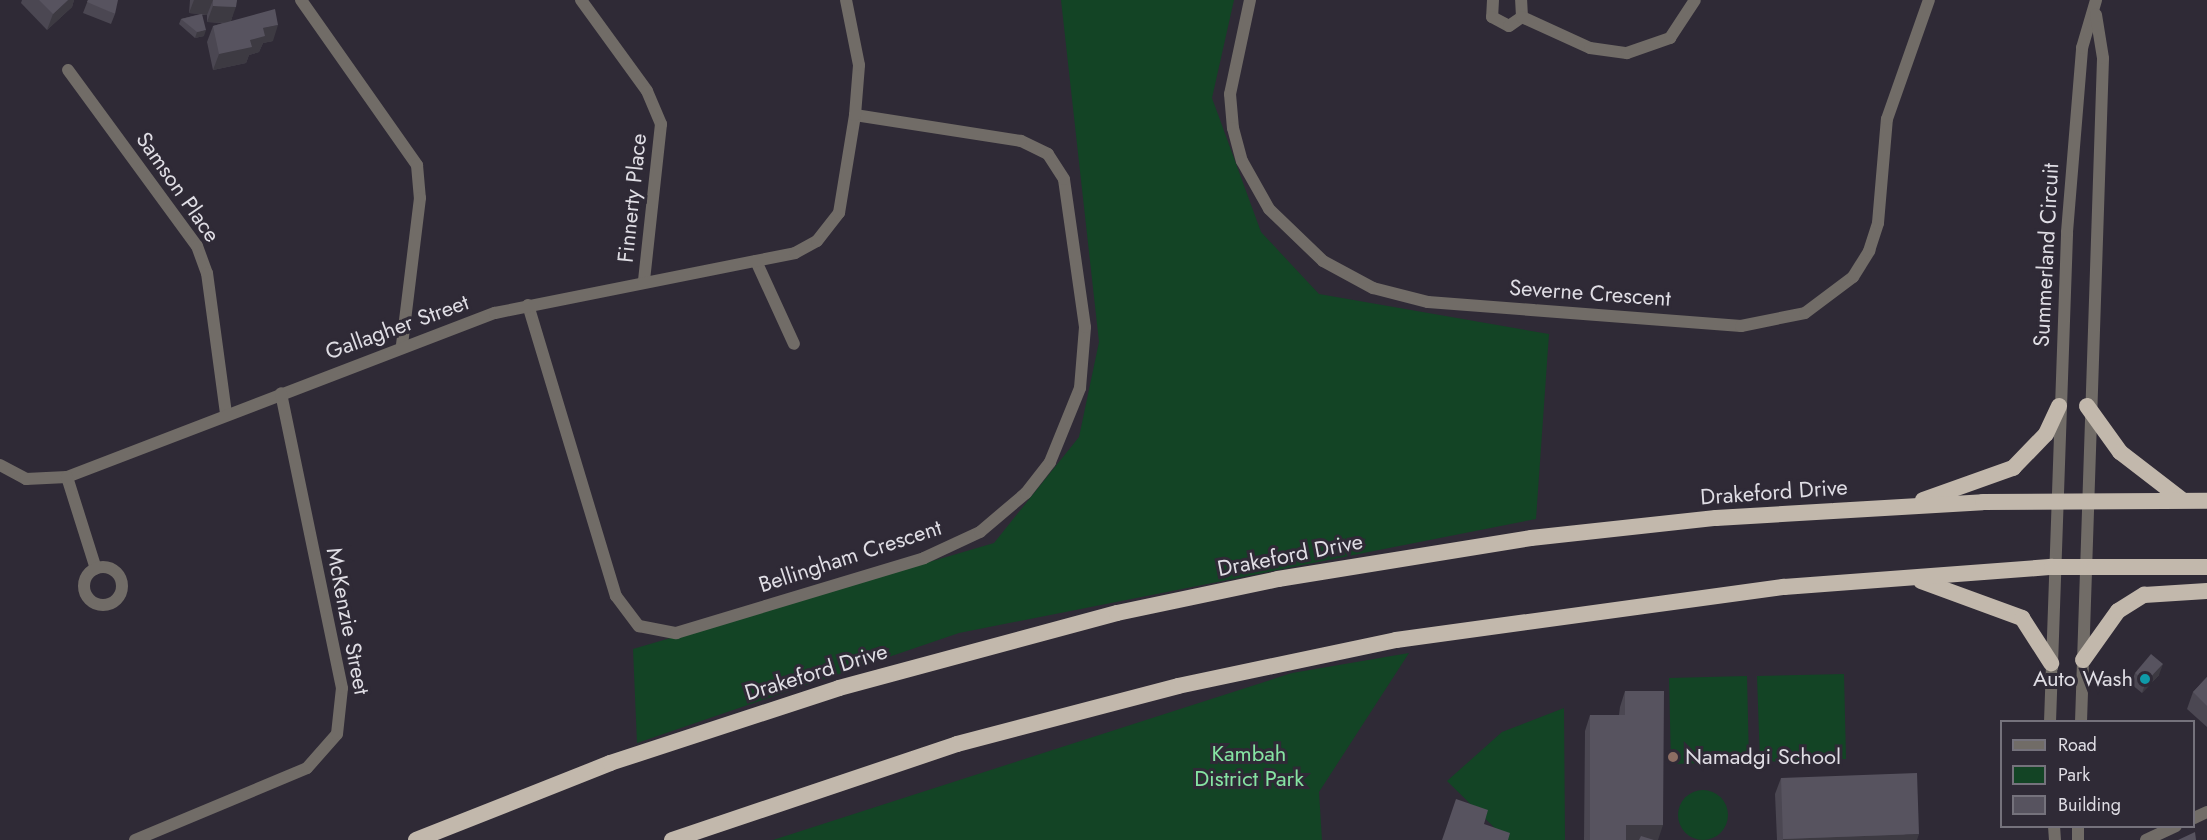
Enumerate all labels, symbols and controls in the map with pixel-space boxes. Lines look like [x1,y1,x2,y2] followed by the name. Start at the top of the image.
[130,127,226,247] street label: Samson Place
[612,132,652,264] street label: Finnerty Place
[2028,162,2064,348] street label: Summerland Circuit
[1508,274,1672,312] street label: Severne Crescent
[322,289,472,365] street label: Gallagher Street
[1699,474,1849,510] street label: Drakeford Drive
[755,514,945,598] street label: Bellingham Crescent
[1215,528,1365,582] street label: Drakeford Drive
[321,545,375,697] street label: McKenzie Street
[742,638,890,706] street label: Drakeford Drive
[2033,666,2133,692] place label: Auto Wash
[2138,672,2152,686] marker: Auto Wash
[2000,720,2195,828] legend
[2058,732,2097,758] text: Road
[1194,740,1304,792] park label: Kambah District Park
[1685,744,1841,770] place label: Namadgi School
[1666,750,1680,764] marker: Namadgi School
[2058,762,2090,788] text: Park
[2058,792,2121,818] text: Building

